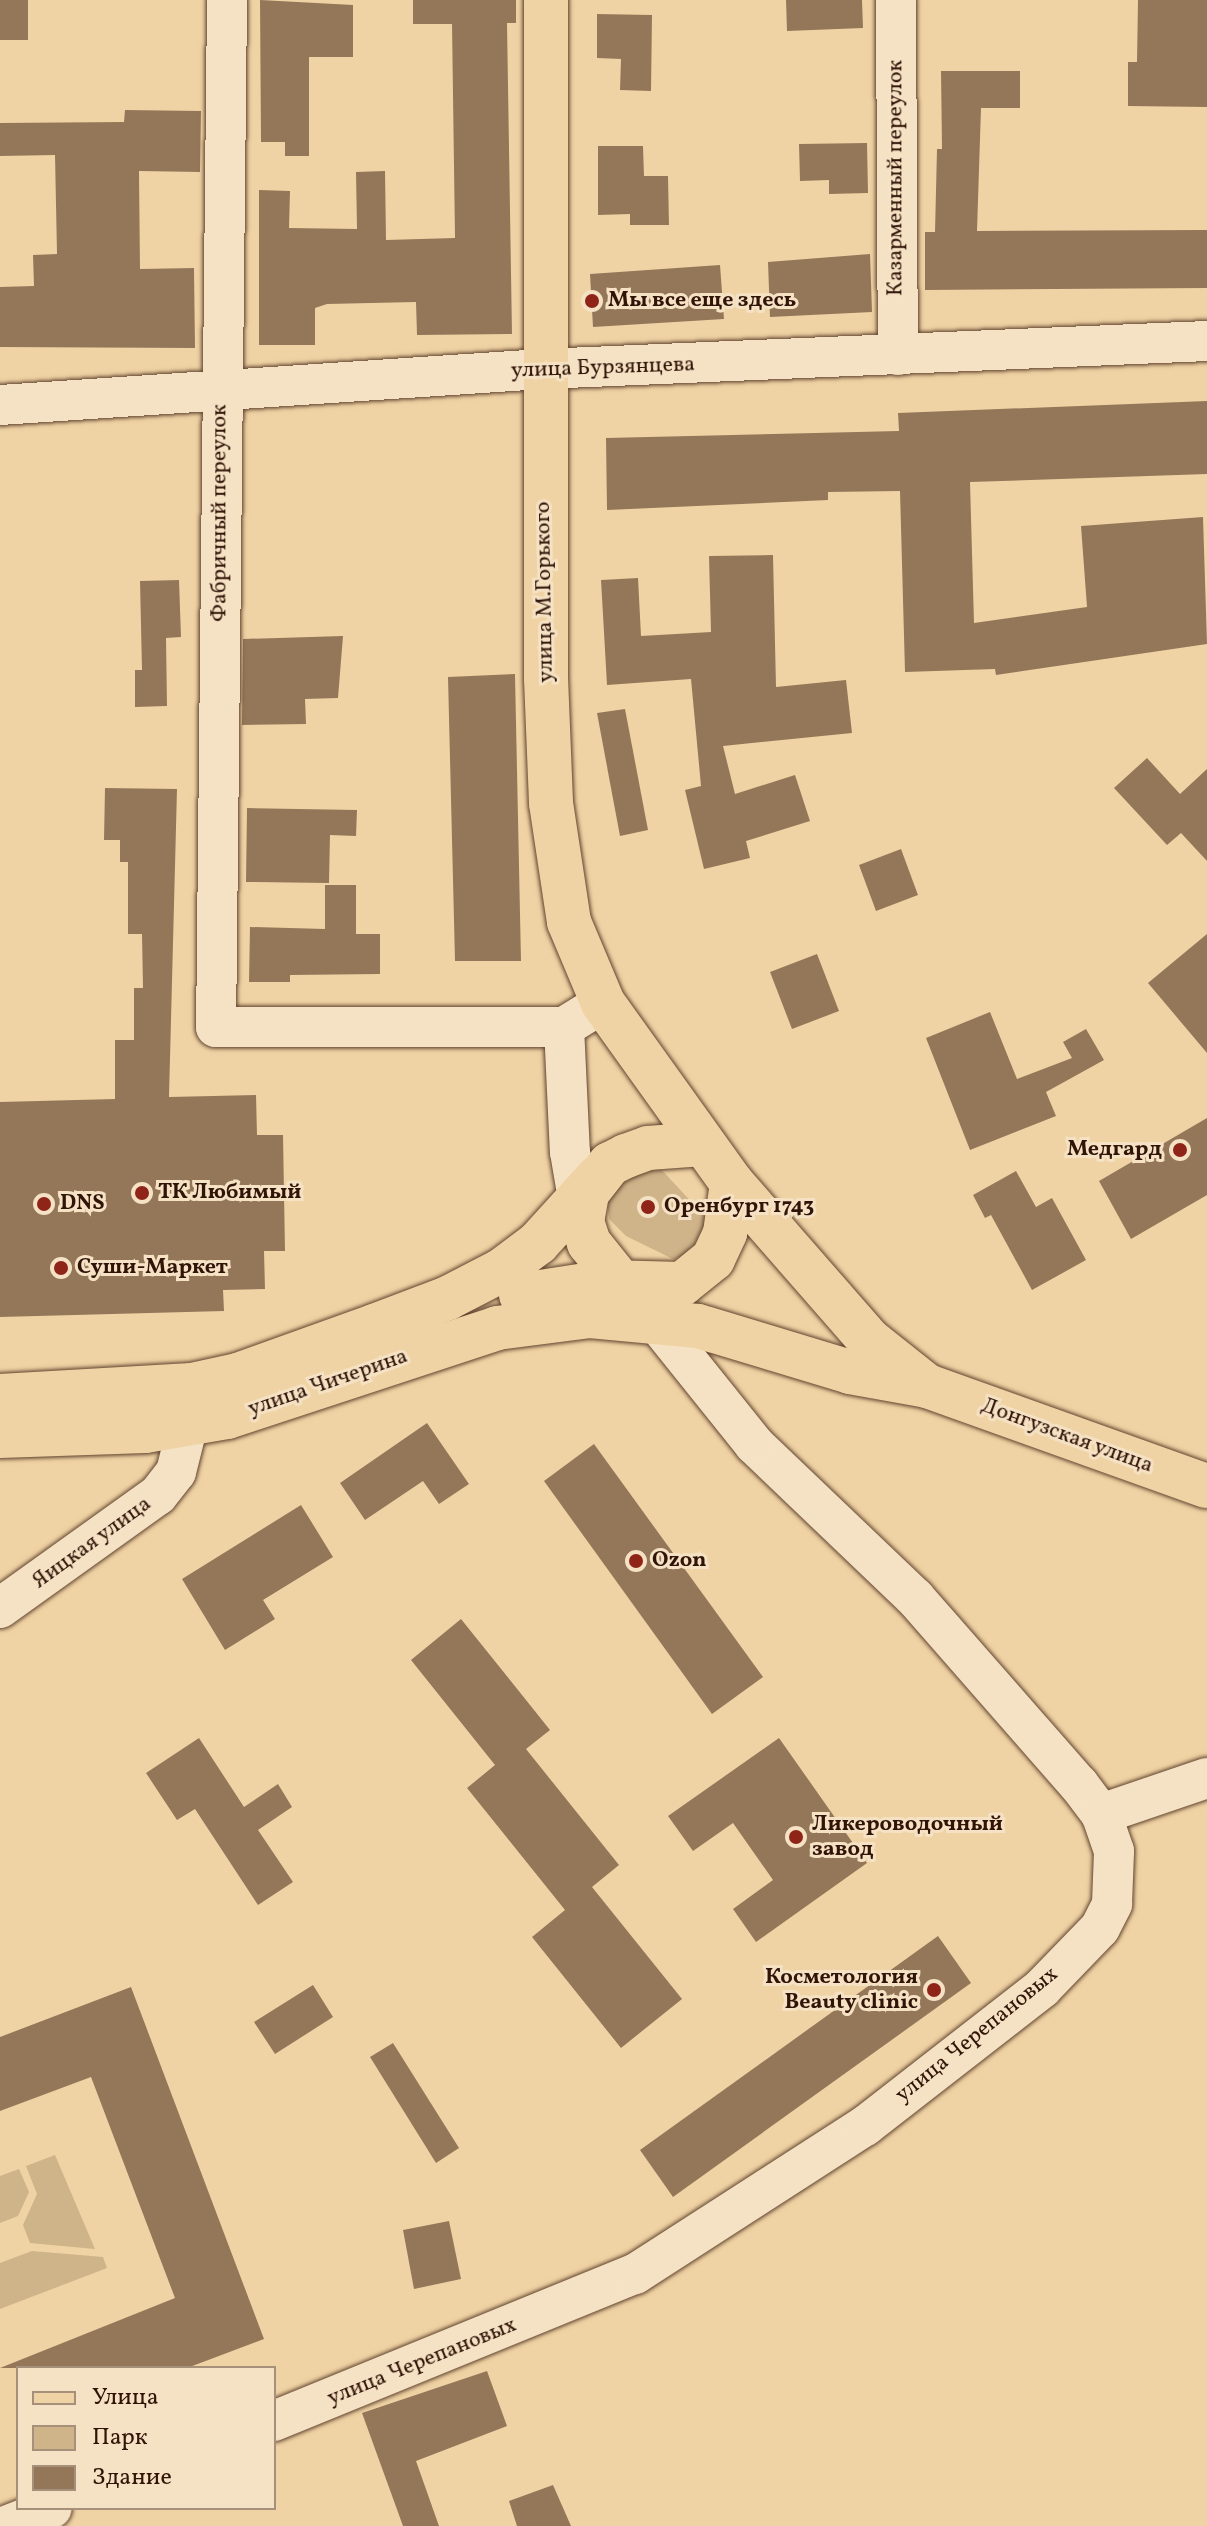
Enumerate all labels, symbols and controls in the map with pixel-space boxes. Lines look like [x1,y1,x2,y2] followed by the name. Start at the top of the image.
[883,60,909,296] street label: Казарменный переулок
[608,288,796,314] place label: Мы все еще здесь
[583,292,601,310] marker: Мы все еще здесь
[510,352,696,384] street label: улица Бурзянцева
[207,404,233,622] street label: Фабричный переулок
[530,501,560,683] street label: улица М.Горького
[1067,1137,1162,1163] place label: Медгард
[1169,1139,1191,1161] marker: Медгард
[158,1180,301,1206] place label: ТК Любимый
[133,1184,151,1202] marker: ТК Любимый
[60,1191,104,1217] place label: DNS
[664,1194,815,1220] place label: Оренбург 1743
[35,1195,53,1213] marker: DNS
[639,1198,657,1216] marker: Оренбург 1743
[77,1255,228,1281] place label: Суши-Маркет
[52,1259,70,1277] marker: Суши-Маркет
[245,1343,411,1423] street label: улица Чичерина
[977,1393,1157,1479] street label: Донгузская улица
[27,1491,157,1595] street label: Яицкая улица
[652,1548,707,1574] place label: Ozon
[627,1552,645,1570] marker: Ozon
[812,1811,1003,1862] place label: Ликероводочный завод
[787,1828,805,1846] marker: Ликероводочный завод
[890,1961,1064,2109] street label: улица Черепановых
[765,1964,918,2016] place label: Косметология Beauty clinic
[925,1981,943,1999] marker: Косметология Beauty clinic
[324,2312,520,2412] street label: улица Черепановых
[16,2366,276,2510] legend
[92,2381,159,2415] text: Улица
[92,2421,148,2455] text: Парк
[92,2461,172,2495] text: Здание

